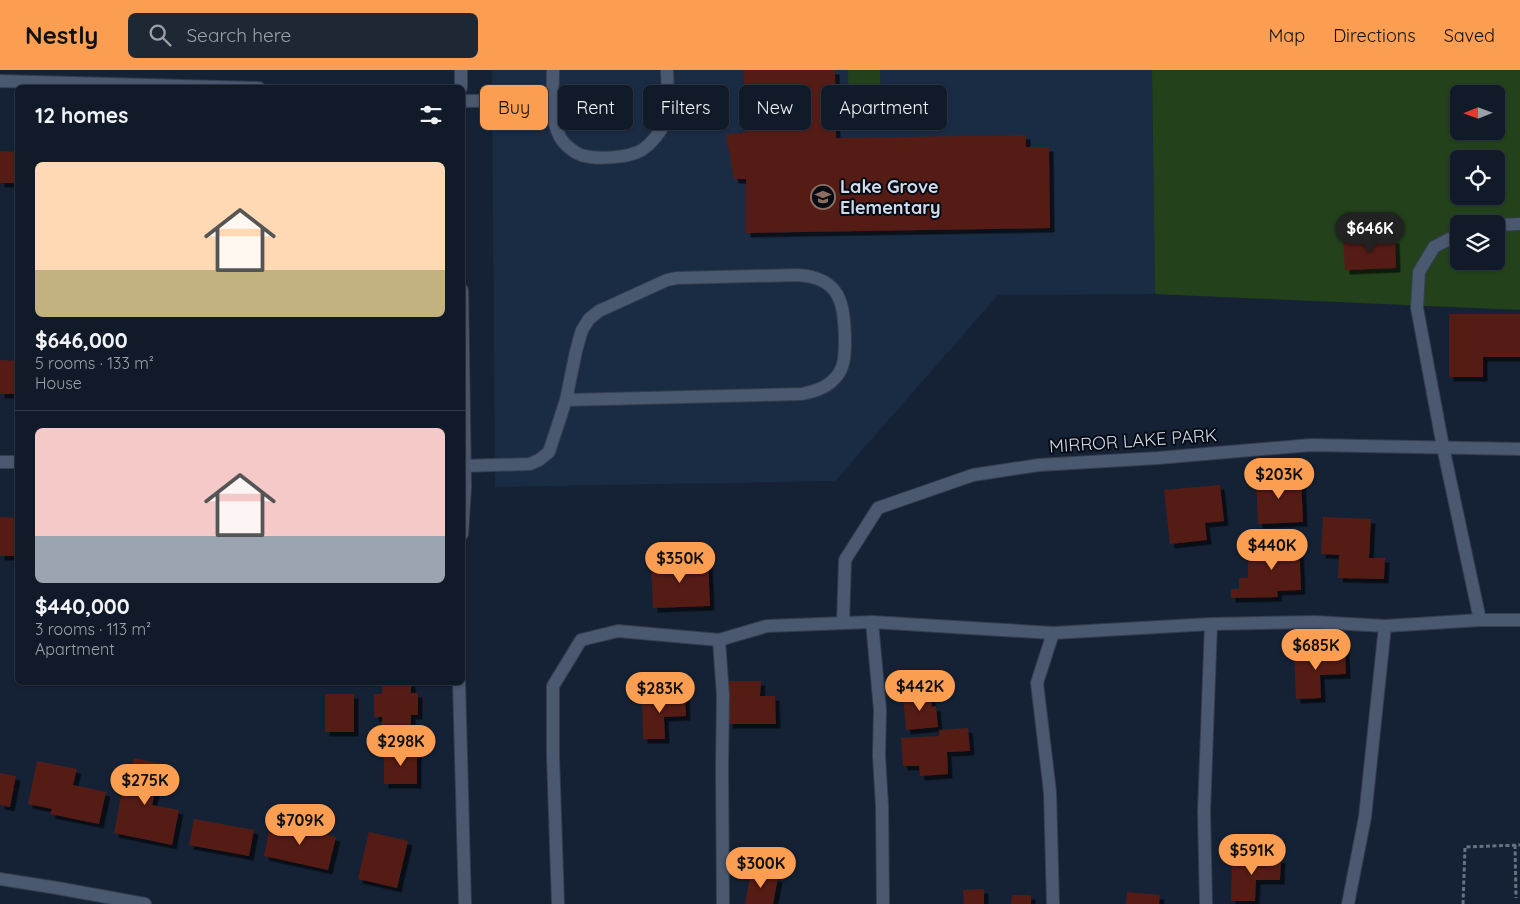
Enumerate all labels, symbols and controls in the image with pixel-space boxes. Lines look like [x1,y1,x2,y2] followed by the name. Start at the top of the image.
[128,13,478,58] search box
[25,20,98,50] text: Nestly
[146,21,174,49] icon: search
[186,23,291,47] text: Search here
[1268,24,1305,47] text: Map
[1333,24,1416,47] text: Directions
[1444,24,1495,47] text: Saved
[480,85,548,130] chip: Buy
[558,85,633,130] chip: Rent
[643,85,729,130] chip: Filters
[739,85,811,130] chip: New
[821,85,947,130] chip: Apartment
[1450,85,1505,140] north arrow
[1450,85,1505,270] map controls
[417,101,445,129] icon: filters
[35,102,128,128] text: 12 homes
[1450,150,1505,205] button: locate
[840,175,941,219] place label: Lake Grove Elementary
[810,184,836,210] school or university icon: Lake Grove Elementary
[195,195,285,285] icon: home
[1335,212,1405,254] pin: $646K
[1450,215,1505,270] button: layers
[1346,218,1394,238] text: $646K
[35,327,128,353] text: $646,000
[35,353,154,373] text: 5 rooms · 133 m²
[35,373,82,393] text: House
[1048,423,1218,458] street label: MIRROR LAKE PARK
[1244,458,1314,500] pin: $203K
[195,460,285,550] icon: home
[1255,464,1303,484] text: $203K
[1237,528,1307,571] pin: $440K
[1248,535,1296,555] text: $440K
[645,542,715,584] pin: $350K
[656,548,704,568] text: $350K
[35,593,130,619] text: $440,000
[35,619,151,639] text: 3 rooms · 113 m²
[1281,628,1351,671] pin: $685K
[1293,635,1339,655] text: $685K
[35,639,115,659] text: Apartment
[885,670,955,712] pin: $442K
[625,672,695,714] pin: $283K
[896,676,944,696] text: $442K
[637,678,683,698] text: $283K
[366,724,436,767] pin: $298K
[378,731,425,751] text: $298K
[110,764,180,806] pin: $275K
[121,770,169,790] text: $275K
[265,804,335,846] pin: $709K
[276,810,324,830] text: $709K
[1217,834,1287,876] pin: $591K
[1230,840,1274,860] text: $591K
[726,846,796,889] pin: $300K
[737,853,785,873] text: $300K

